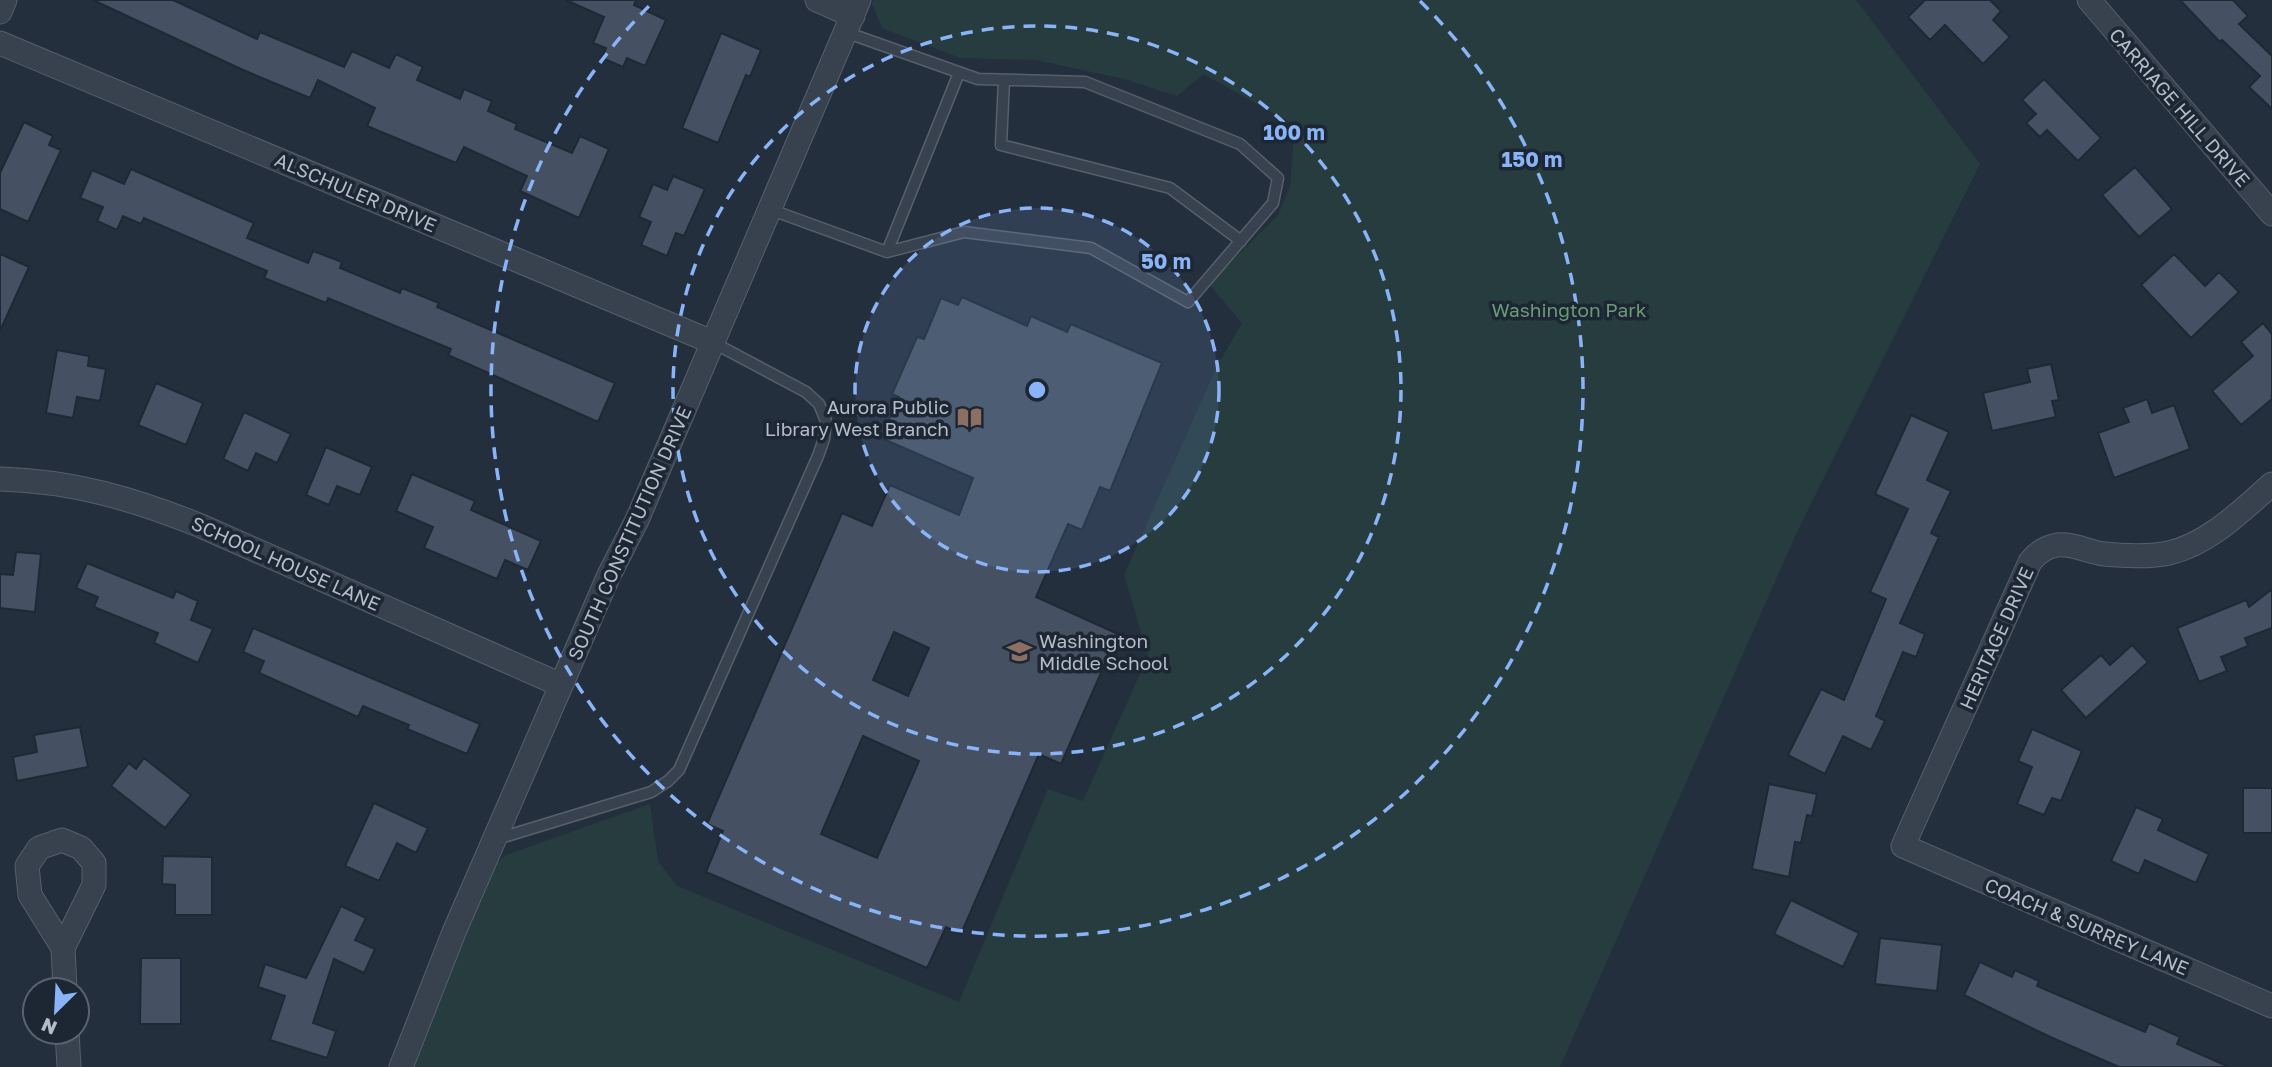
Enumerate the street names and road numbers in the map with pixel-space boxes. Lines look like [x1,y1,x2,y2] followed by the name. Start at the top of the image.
[2105,23,2255,191] street label: CARRIAGE HILL DRIVE
[272,148,440,236] street label: ALSCHULER DRIVE
[562,403,696,663] street label: SOUTH CONSTITUTION DRIVE
[188,511,384,615] street label: SCHOOL HOUSE LANE
[1954,563,2038,713] street label: HERITAGE DRIVE
[1982,873,2192,979] street label: COACH & SURREY LANE

